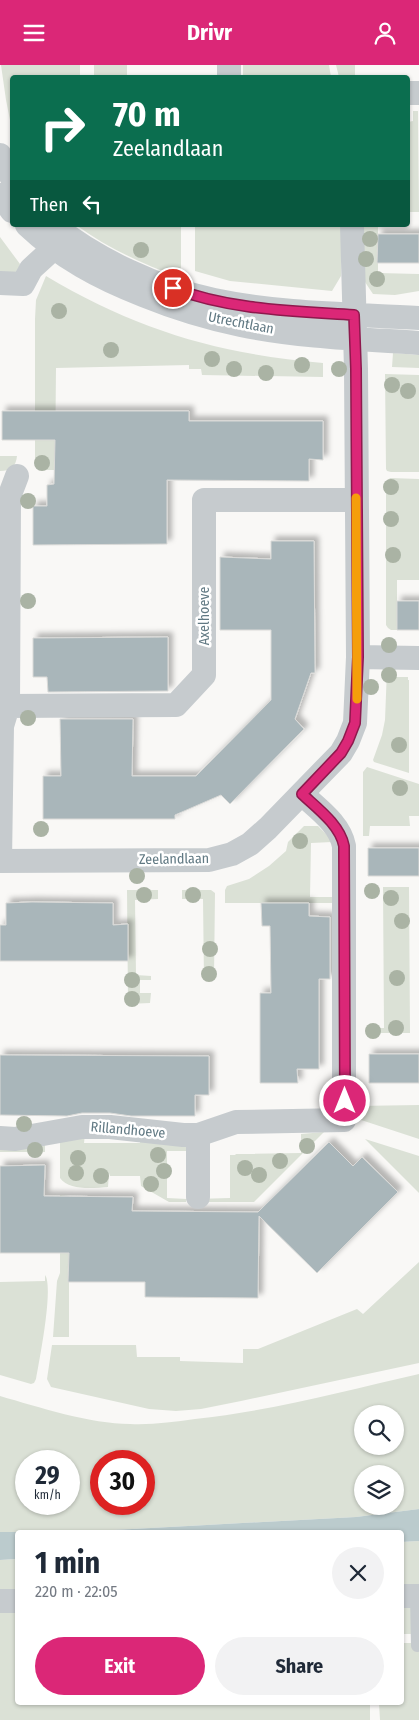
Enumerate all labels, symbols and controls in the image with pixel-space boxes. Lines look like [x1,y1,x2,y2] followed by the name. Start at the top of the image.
[20,19,48,47] icon: menu
[187,19,232,46] text: Drivr
[371,19,399,47] icon: person
[113,93,181,135] text: 70 m
[30,95,95,160] icon: right
[113,135,223,162] text: Zeelandlaan
[78,190,106,218] icon: left
[30,193,68,216] text: Then
[152,267,194,309] pin
[159,274,187,302] icon: arrive
[207,308,275,338] street label: Utrechtlaan
[196,587,213,645] street label: Axelhoeve
[139,850,209,868] street label: Zeelandlaan
[318,1074,370,1126] position arrow
[90,1118,166,1142] street label: Rillandhoeve
[354,1405,404,1515] map controls
[354,1405,404,1455] button: search
[90,1450,155,1515] speed limit sign: 30
[35,1461,60,1491] text: 29
[354,1465,404,1515] button: layers
[34,1488,61,1502] text: km/h
[35,1545,100,1581] text: 1 min
[332,1547,384,1599] button: close
[35,1582,118,1601] text: 220 m · 22:05
[35,1637,205,1695] button: Exit
[215,1637,384,1695] button: Share

